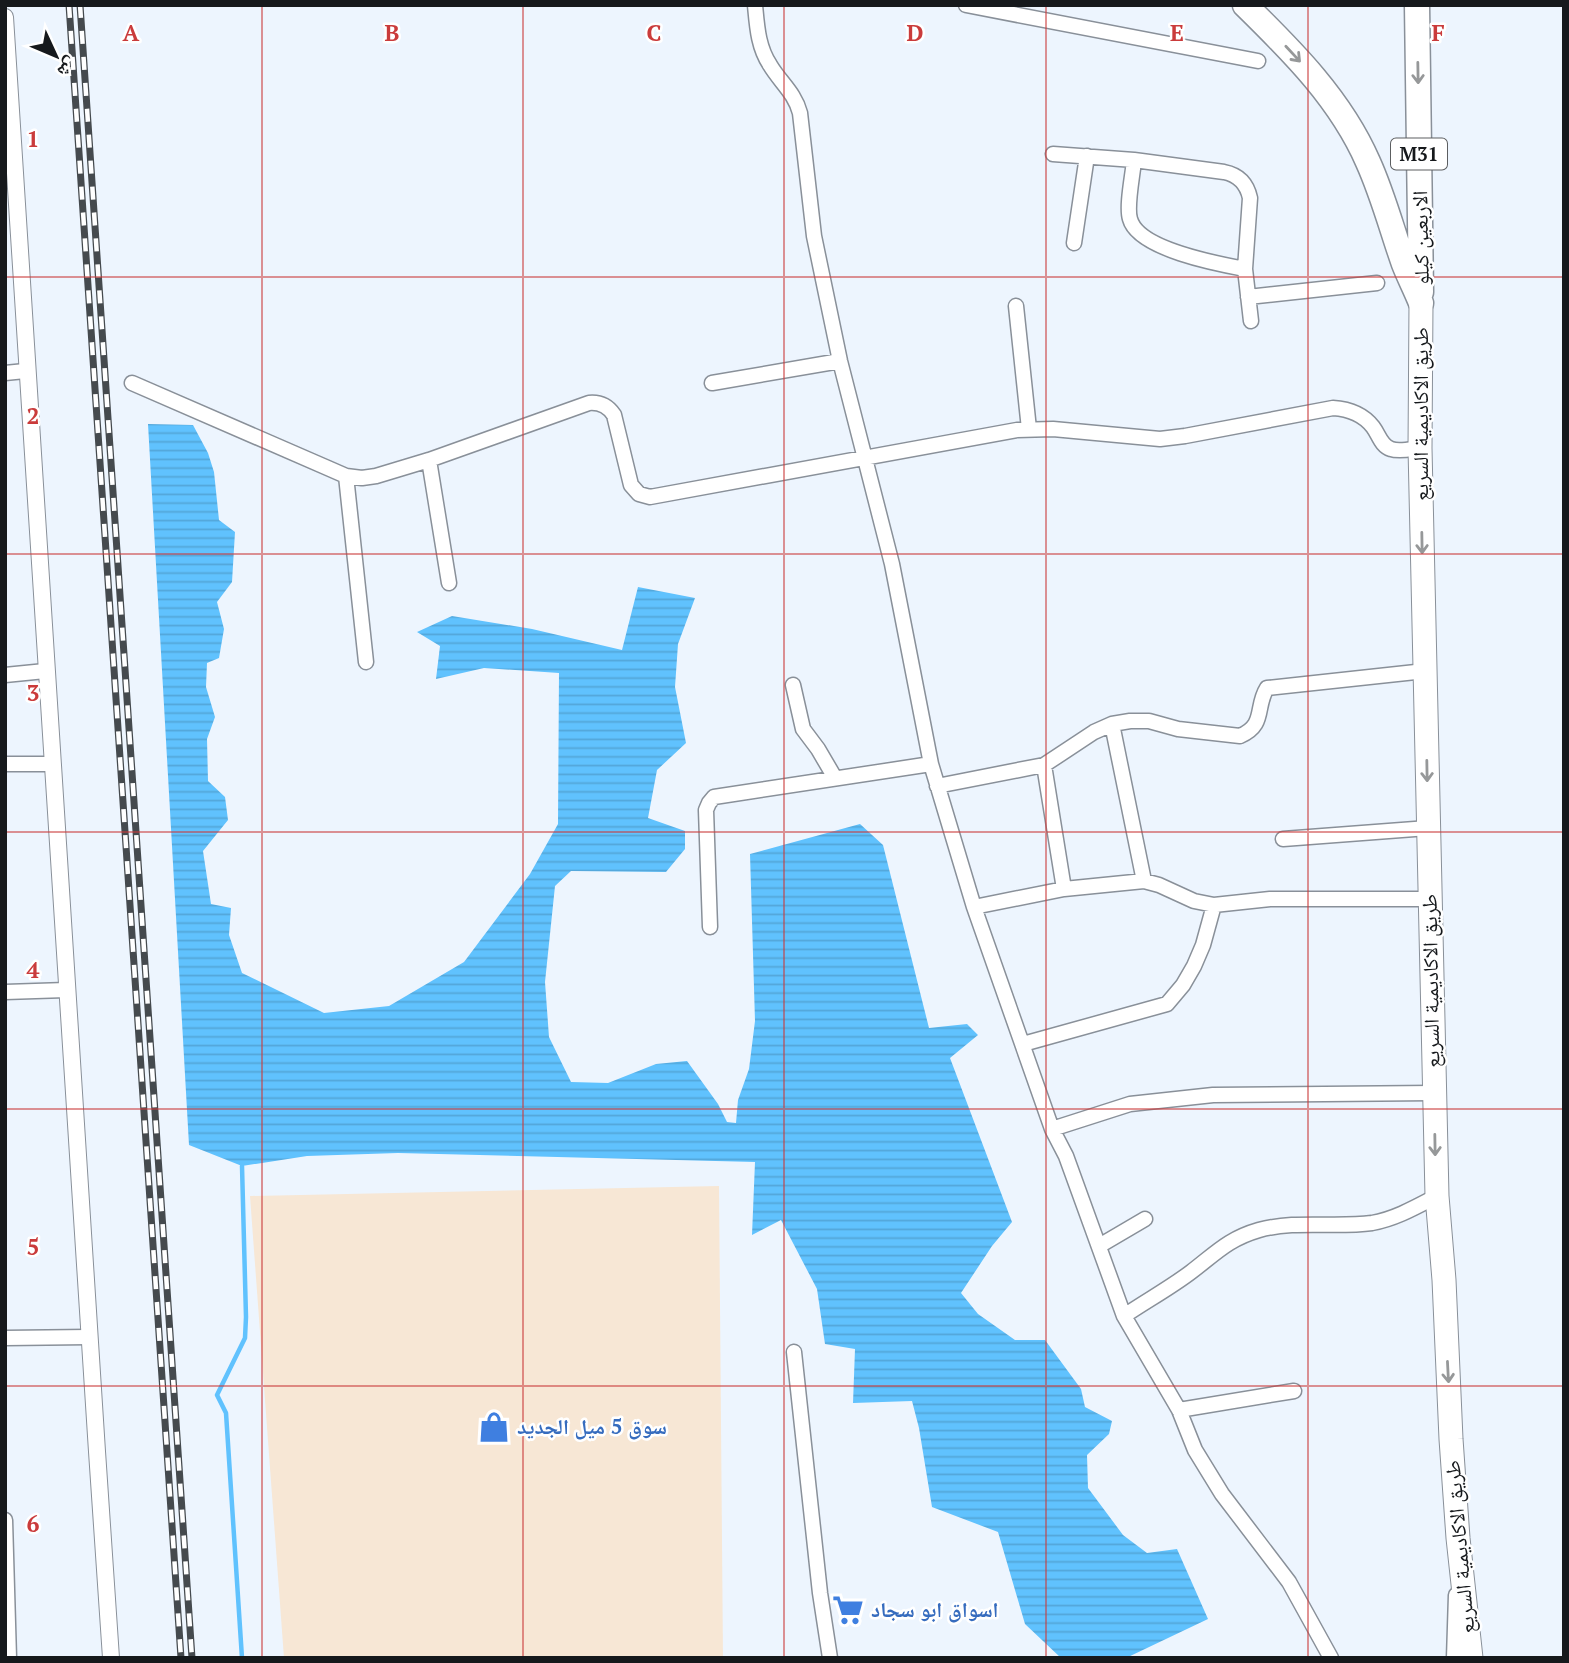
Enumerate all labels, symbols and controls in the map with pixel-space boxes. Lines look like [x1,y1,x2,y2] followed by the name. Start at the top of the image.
[123,17,140,48] text: A
[385,17,400,48] text: B
[647,17,662,48] text: C
[907,17,924,48] text: D
[1170,17,1184,48] text: E
[1431,17,1445,48] text: F
[21,21,91,91] north arrow
[1285,45,1302,62] one-way arrow
[53,52,85,84] text: ش
[1411,62,1425,85] one-way arrow
[27,123,40,154] text: 1
[1391,138,1447,170] road number: M31
[1405,190,1435,286] street label: الاربعين كيلو
[1406,327,1434,501] street label: طريق الاكاديمية السريع
[27,400,40,431] text: 2
[1415,531,1429,554] one-way arrow
[27,677,40,708] text: 3
[1420,759,1433,782] one-way arrow
[1414,894,1446,1068] street label: طريق الاكاديمية السريع
[27,954,40,985] text: 4
[1429,1133,1442,1156] one-way arrow
[27,1231,40,1262] text: 5
[1441,1360,1454,1383] one-way arrow
[477,1410,511,1444] shop icon: سوق 5 ميل الجديد
[517,1412,667,1440] place label: سوق 5 ميل الجديد
[1437,1459,1481,1635] street label: طريق الاكاديمية السريع
[27,1508,40,1539] text: 6
[831,1593,865,1627] supermarket icon: اسواق ابو سجاد
[871,1595,999,1623] place label: اسواق ابو سجاد

